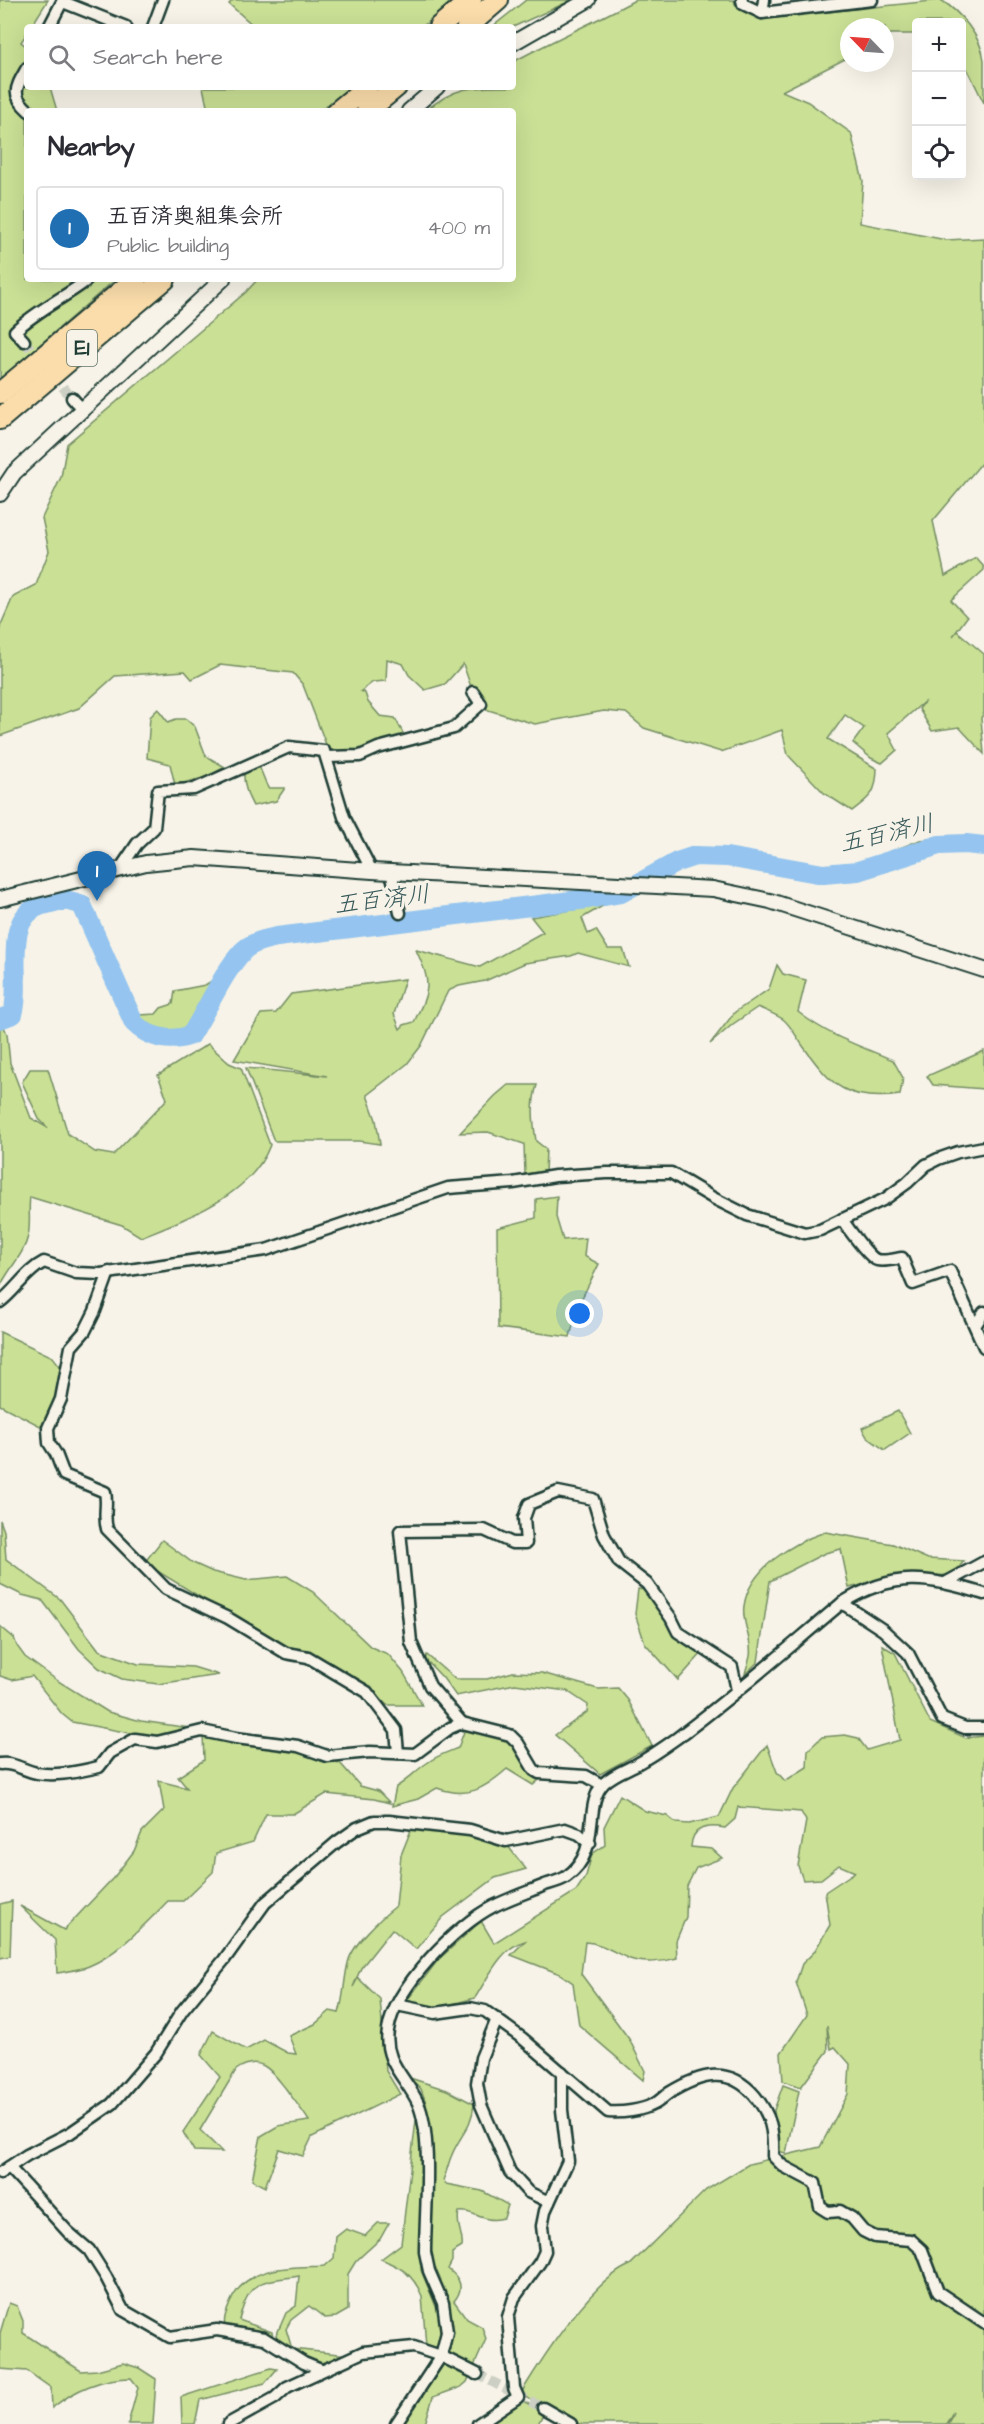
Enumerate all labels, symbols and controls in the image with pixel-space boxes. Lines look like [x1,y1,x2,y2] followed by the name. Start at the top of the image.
[840,18,894,72] north arrow
[912,18,966,180] map controls
[912,18,966,72] button: +
[24,24,516,90] search box
[45,41,78,74] icon: search
[93,42,223,73] text: Search here
[912,72,966,126] button: −
[912,126,966,180] button: locate
[48,129,135,165] text: Nearby
[107,201,283,232] text: 五百済奥組集会所
[68,214,71,242] text: 1
[428,214,490,242] text: 400 m
[107,232,229,260] text: Public building
[67,330,97,366] road number: E1
[836,807,938,861] water label: 五百済川
[78,852,116,901] pin: 1
[332,877,432,923] water label: 五百済川
[565,1299,594,1328] your location

